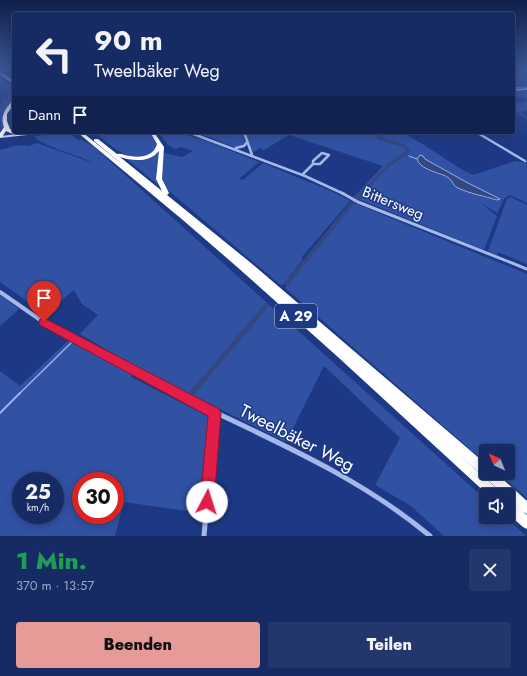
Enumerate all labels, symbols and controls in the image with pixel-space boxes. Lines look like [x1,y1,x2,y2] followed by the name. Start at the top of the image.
[94,20,163,61] text: 90 m
[28,28,80,80] icon: left
[94,58,220,84] text: Tweelbäker Weg
[28,104,61,126] text: Dann
[69,104,91,126] icon: arrive
[359,181,427,225] street label: Bittersweg
[27,281,61,322] pin
[33,287,55,309] icon: arrive
[275,304,317,328] road number: A 29
[235,398,359,478] street label: Tweelbäker Weg
[479,444,515,480] north arrow
[479,444,515,524] map controls
[72,472,124,524] speed limit sign: 30
[25,478,51,507] text: 25
[186,481,228,523] position arrow
[479,488,515,524] button: sound
[27,500,49,515] text: km/h
[16,543,87,578] text: 1 Min.
[469,549,511,591] button: close
[16,576,94,595] text: 370 m · 13:57
[16,622,260,668] button: Beenden
[268,622,511,668] button: Teilen

